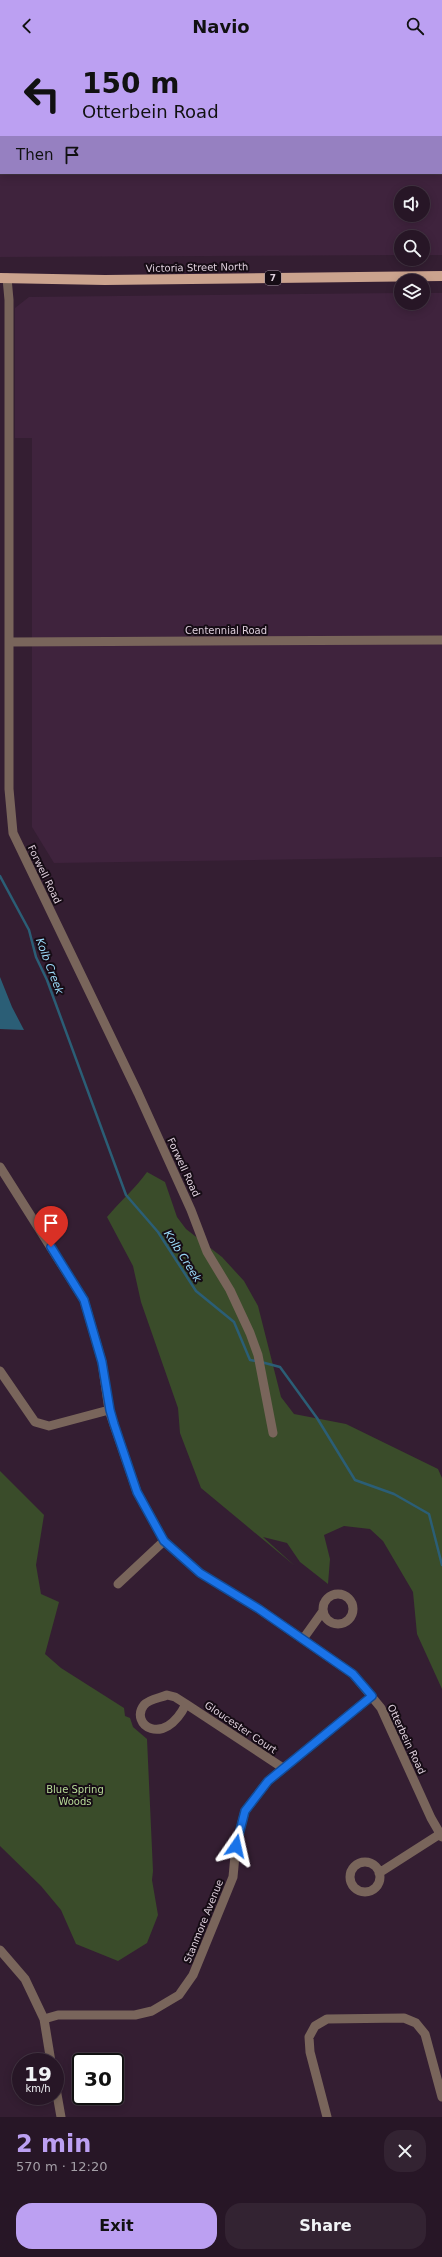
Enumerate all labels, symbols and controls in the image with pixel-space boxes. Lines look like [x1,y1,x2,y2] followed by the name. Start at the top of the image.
[16,15,38,37] icon: back
[404,15,426,37] icon: search
[192,16,250,37] text: Navio
[82,67,179,100] text: 150 m
[16,68,68,120] icon: left
[82,101,219,122] text: Otterbein Road
[61,144,83,166] icon: arrive
[16,146,53,164] text: Then
[394,186,430,310] map controls
[394,186,430,222] button: sound
[394,230,430,266] button: search
[146,261,248,274] street label: Victoria Street North
[265,271,281,285] road number: 7
[394,274,430,310] button: layers
[185,625,267,636] street label: Centennial Road
[26,843,63,905] street label: Forwell Road
[33,936,66,997] water label: Kolb Creek
[165,1136,202,1198] street label: Forwell Road
[34,1206,68,1247] pin
[40,1212,62,1234] icon: arrive
[161,1228,204,1285] water label: Kolb Creek
[203,1699,279,1756] street label: Gloucester Court
[386,1703,428,1776] street label: Otterbein Road
[46,1784,104,1807] park label: Blue Spring Woods
[215,1825,257,1867] position arrow
[182,1878,225,1965] street label: Stanmore Avenue
[72,2053,124,2105] speed limit sign: 30
[24,2062,52,2086] text: 19
[25,2083,51,2094] text: km/h
[16,2130,91,2158] text: 2 min
[384,2130,426,2172] button: close
[16,2159,107,2174] text: 570 m · 12:20
[16,2203,217,2249] button: Exit
[225,2203,426,2249] button: Share

